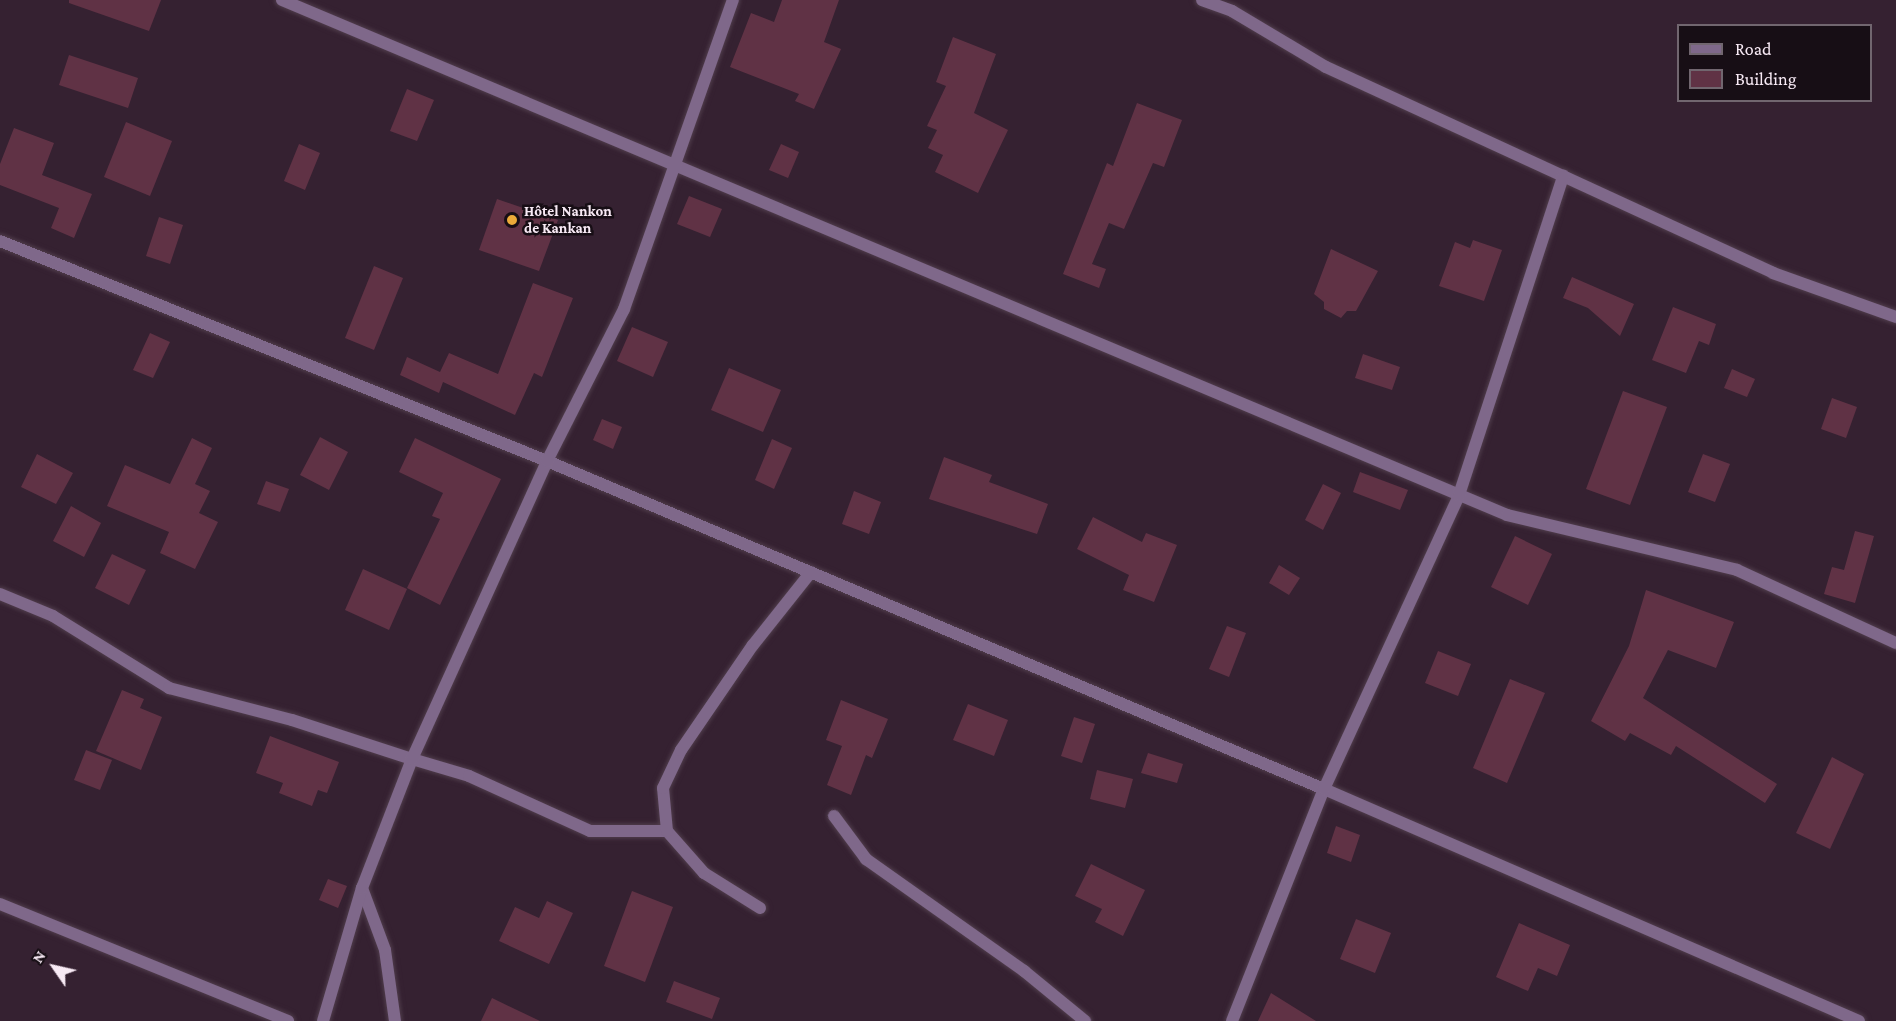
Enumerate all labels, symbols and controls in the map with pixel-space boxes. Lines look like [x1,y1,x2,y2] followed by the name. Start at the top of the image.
[1677,24,1872,102] legend
[1735,39,1772,59] text: Road
[1735,69,1796,89] text: Building
[524,202,612,237] place label: Hôtel Nankon de Kankan
[505,213,519,227] marker: Hôtel Nankon de Kankan
[24,937,84,997] north arrow
[29,947,49,966] text: N

